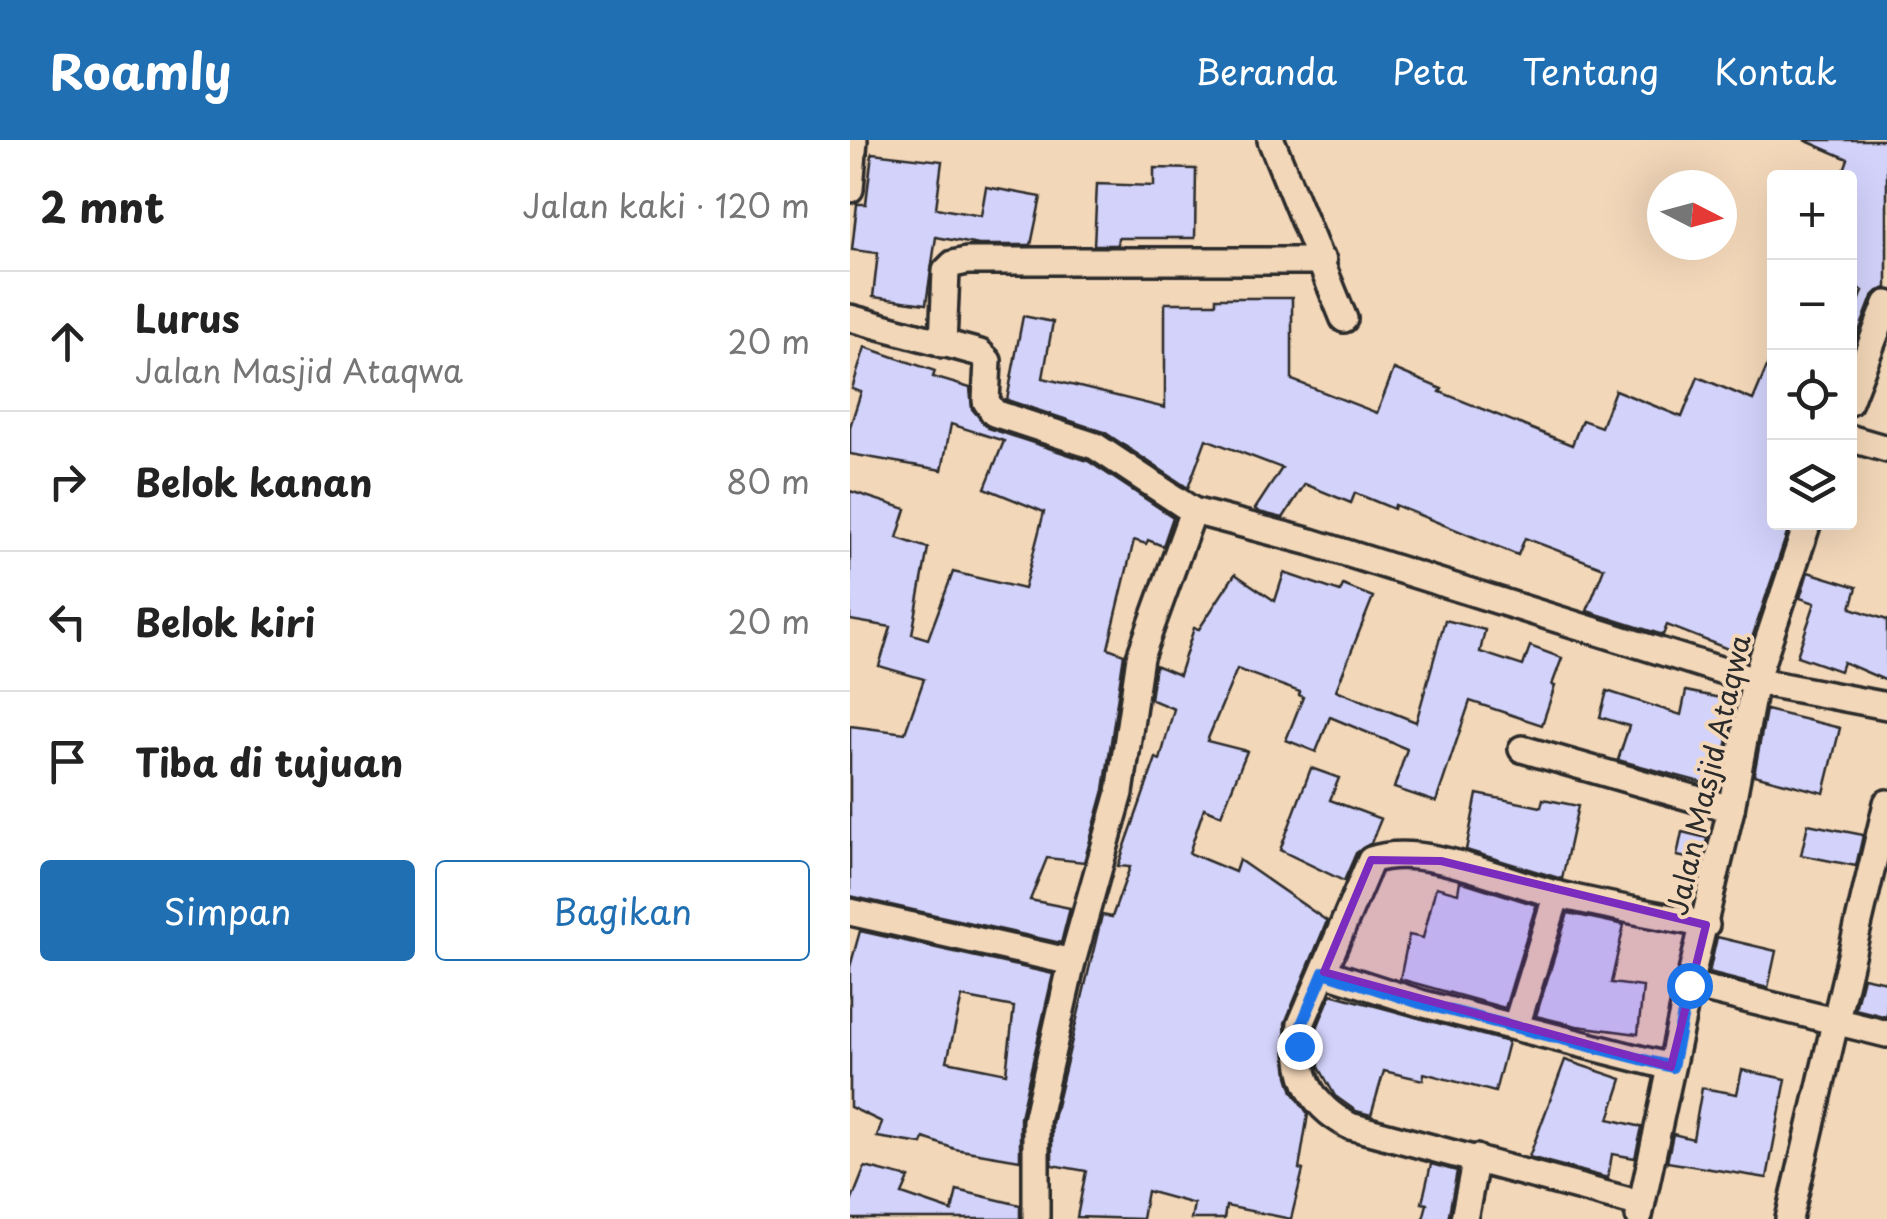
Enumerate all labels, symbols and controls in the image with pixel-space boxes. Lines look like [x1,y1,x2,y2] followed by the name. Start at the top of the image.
[50,34,232,106] text: Roamly
[1195,44,1337,97] text: Beranda
[1392,44,1467,97] text: Peta
[1522,44,1659,97] text: Tentang
[1714,44,1837,97] text: Kontak
[1647,170,1737,260] north arrow
[1767,170,1857,530] map controls
[1767,170,1857,260] button: +
[40,174,165,237] text: 2 mnt
[522,181,810,229] text: Jalan kaki · 120 m
[1767,260,1857,350] button: −
[135,289,240,346] text: Lurus
[40,314,95,369] icon: ahead
[728,317,810,365] text: 20 m
[135,346,463,394] text: Jalan Masjid Ataqwa
[1767,350,1857,440] button: locate
[1767,440,1857,530] button: layers
[135,453,372,510] text: Belok kanan
[40,454,95,509] icon: right
[726,457,810,505] text: 80 m
[135,593,315,650] text: Belok kiri
[40,594,95,649] icon: left
[728,597,810,645] text: 20 m
[1654,630,1761,919] street label: Jalan Masjid Ataqwa
[135,733,403,790] text: Tiba di tujuan
[40,734,95,789] icon: arrive
[40,860,415,961] button: Simpan
[435,860,810,961] button: Bagikan
[1667,963,1713,1009] route start
[1277,1024,1323,1070] route end

